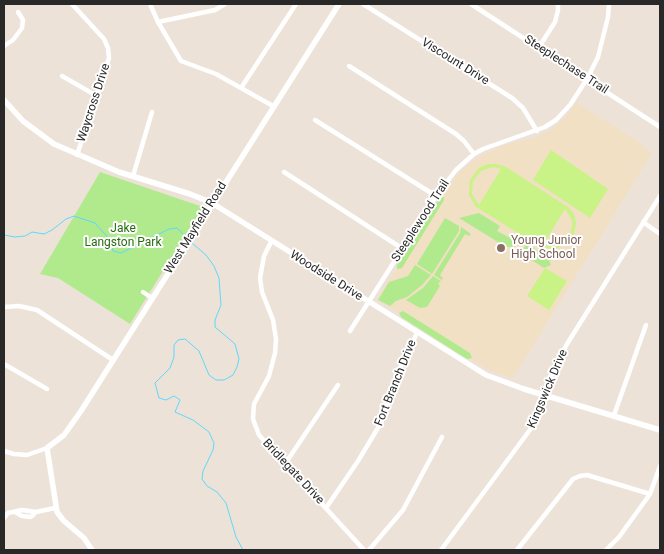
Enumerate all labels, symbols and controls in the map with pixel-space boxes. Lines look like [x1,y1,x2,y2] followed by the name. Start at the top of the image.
[521,32,611,98] street label: Steeplechase Trail
[419,35,491,89] street label: Viscount Drive
[74,62,114,144] street label: Waycross Drive
[389,177,453,265] street label: Steeplewood Trail
[162,179,230,277] street label: West Mayfield Road
[85,222,161,250] park label: Jake Langston Park
[511,234,581,262] place label: Young Junior High School
[495,242,507,254] marker: Young Junior High School
[287,248,365,304] street label: Woodside Drive
[372,338,420,428] street label: Fort Branch Drive
[525,347,571,431] street label: Kingswick Drive
[259,436,327,508] street label: Bridlegate Drive

